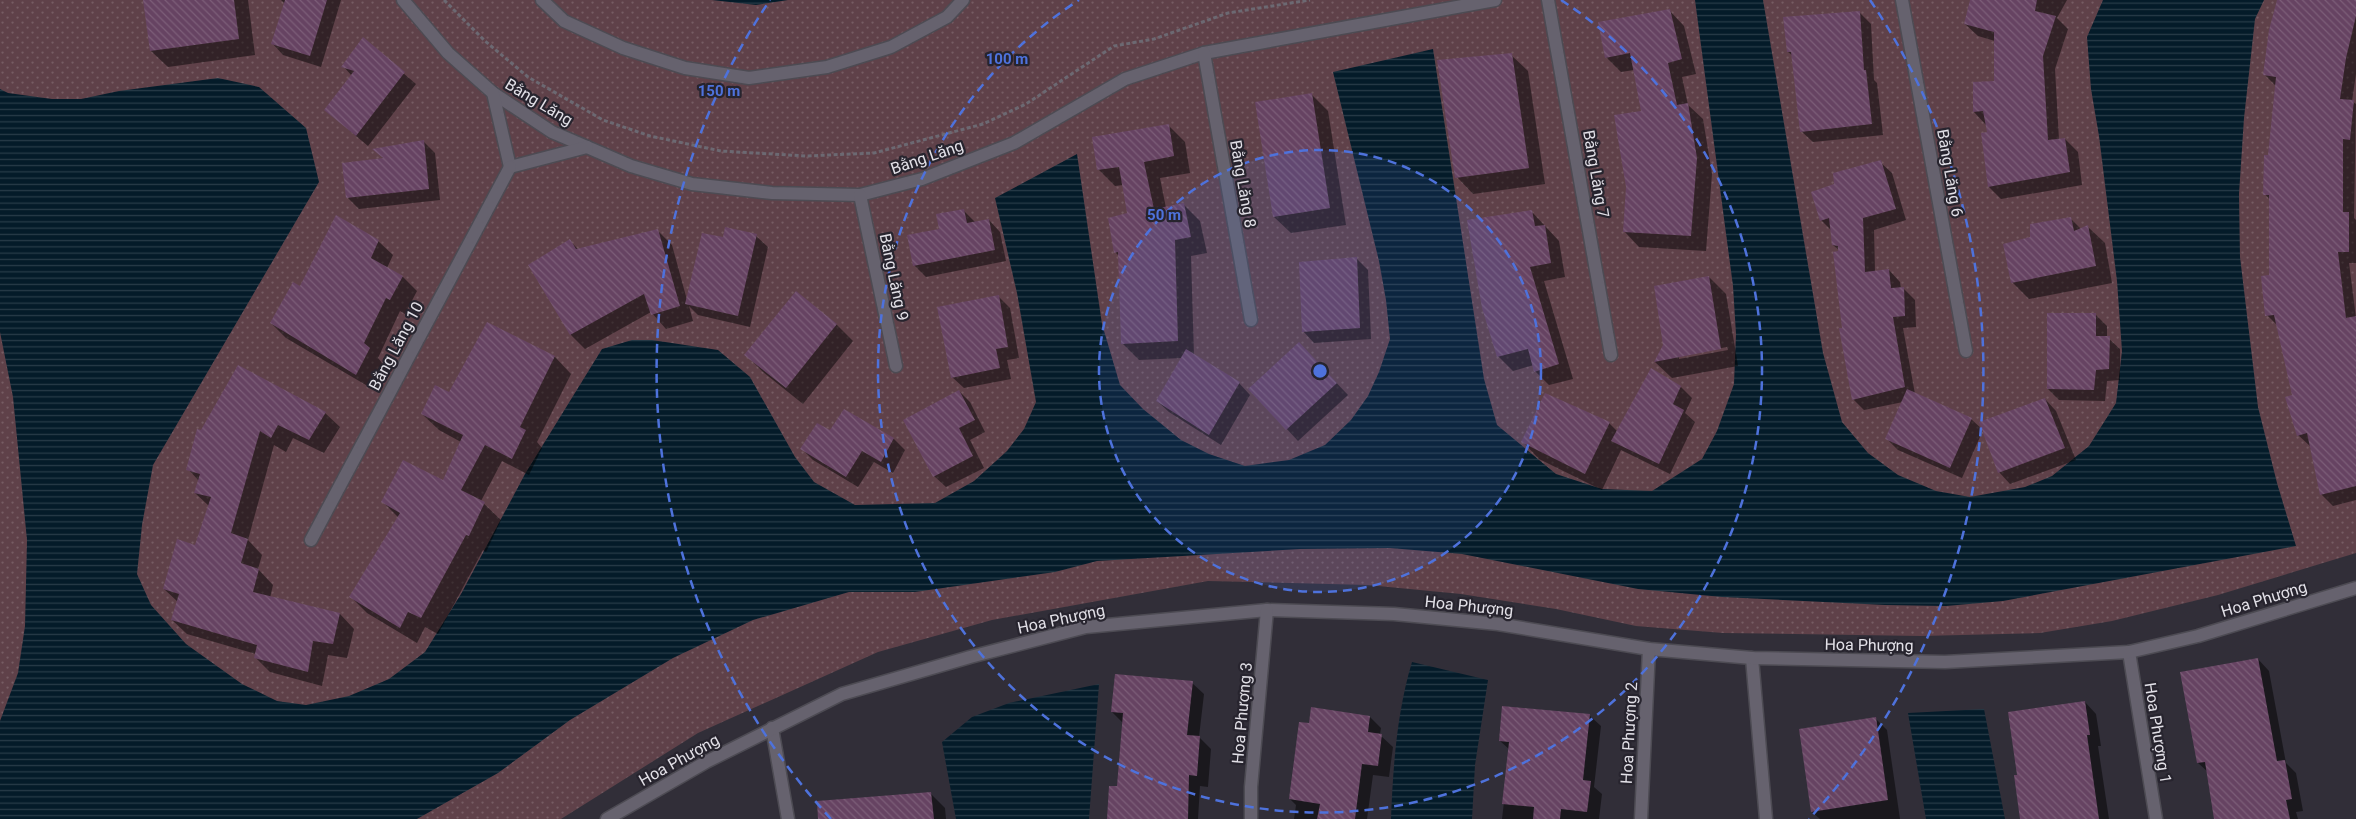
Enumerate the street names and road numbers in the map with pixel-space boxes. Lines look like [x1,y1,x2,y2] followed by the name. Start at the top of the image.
[502,74,576,130] street label: Bằng Lăng
[1933,128,1967,218] street label: Bằng Lăng 6
[1579,129,1613,219] street label: Bằng Lăng 7
[888,136,966,178] street label: Bằng Lăng
[1226,139,1260,229] street label: Bằng Lăng 8
[876,232,912,322] street label: Bằng Lăng 9
[365,298,427,394] street label: Bằng Lăng 10
[2219,577,2309,621] street label: Hoa Phượng
[1424,592,1514,620] street label: Hoa Phượng
[1016,600,1106,638] street label: Hoa Phượng
[1824,635,1914,655] street label: Hoa Phượng
[1228,661,1256,765] street label: Hoa Phượng 3
[2141,681,2175,785] street label: Hoa Phượng 1
[1617,682,1641,784] street label: Hoa Phượng 2
[635,730,723,790] street label: Hoa Phượng

